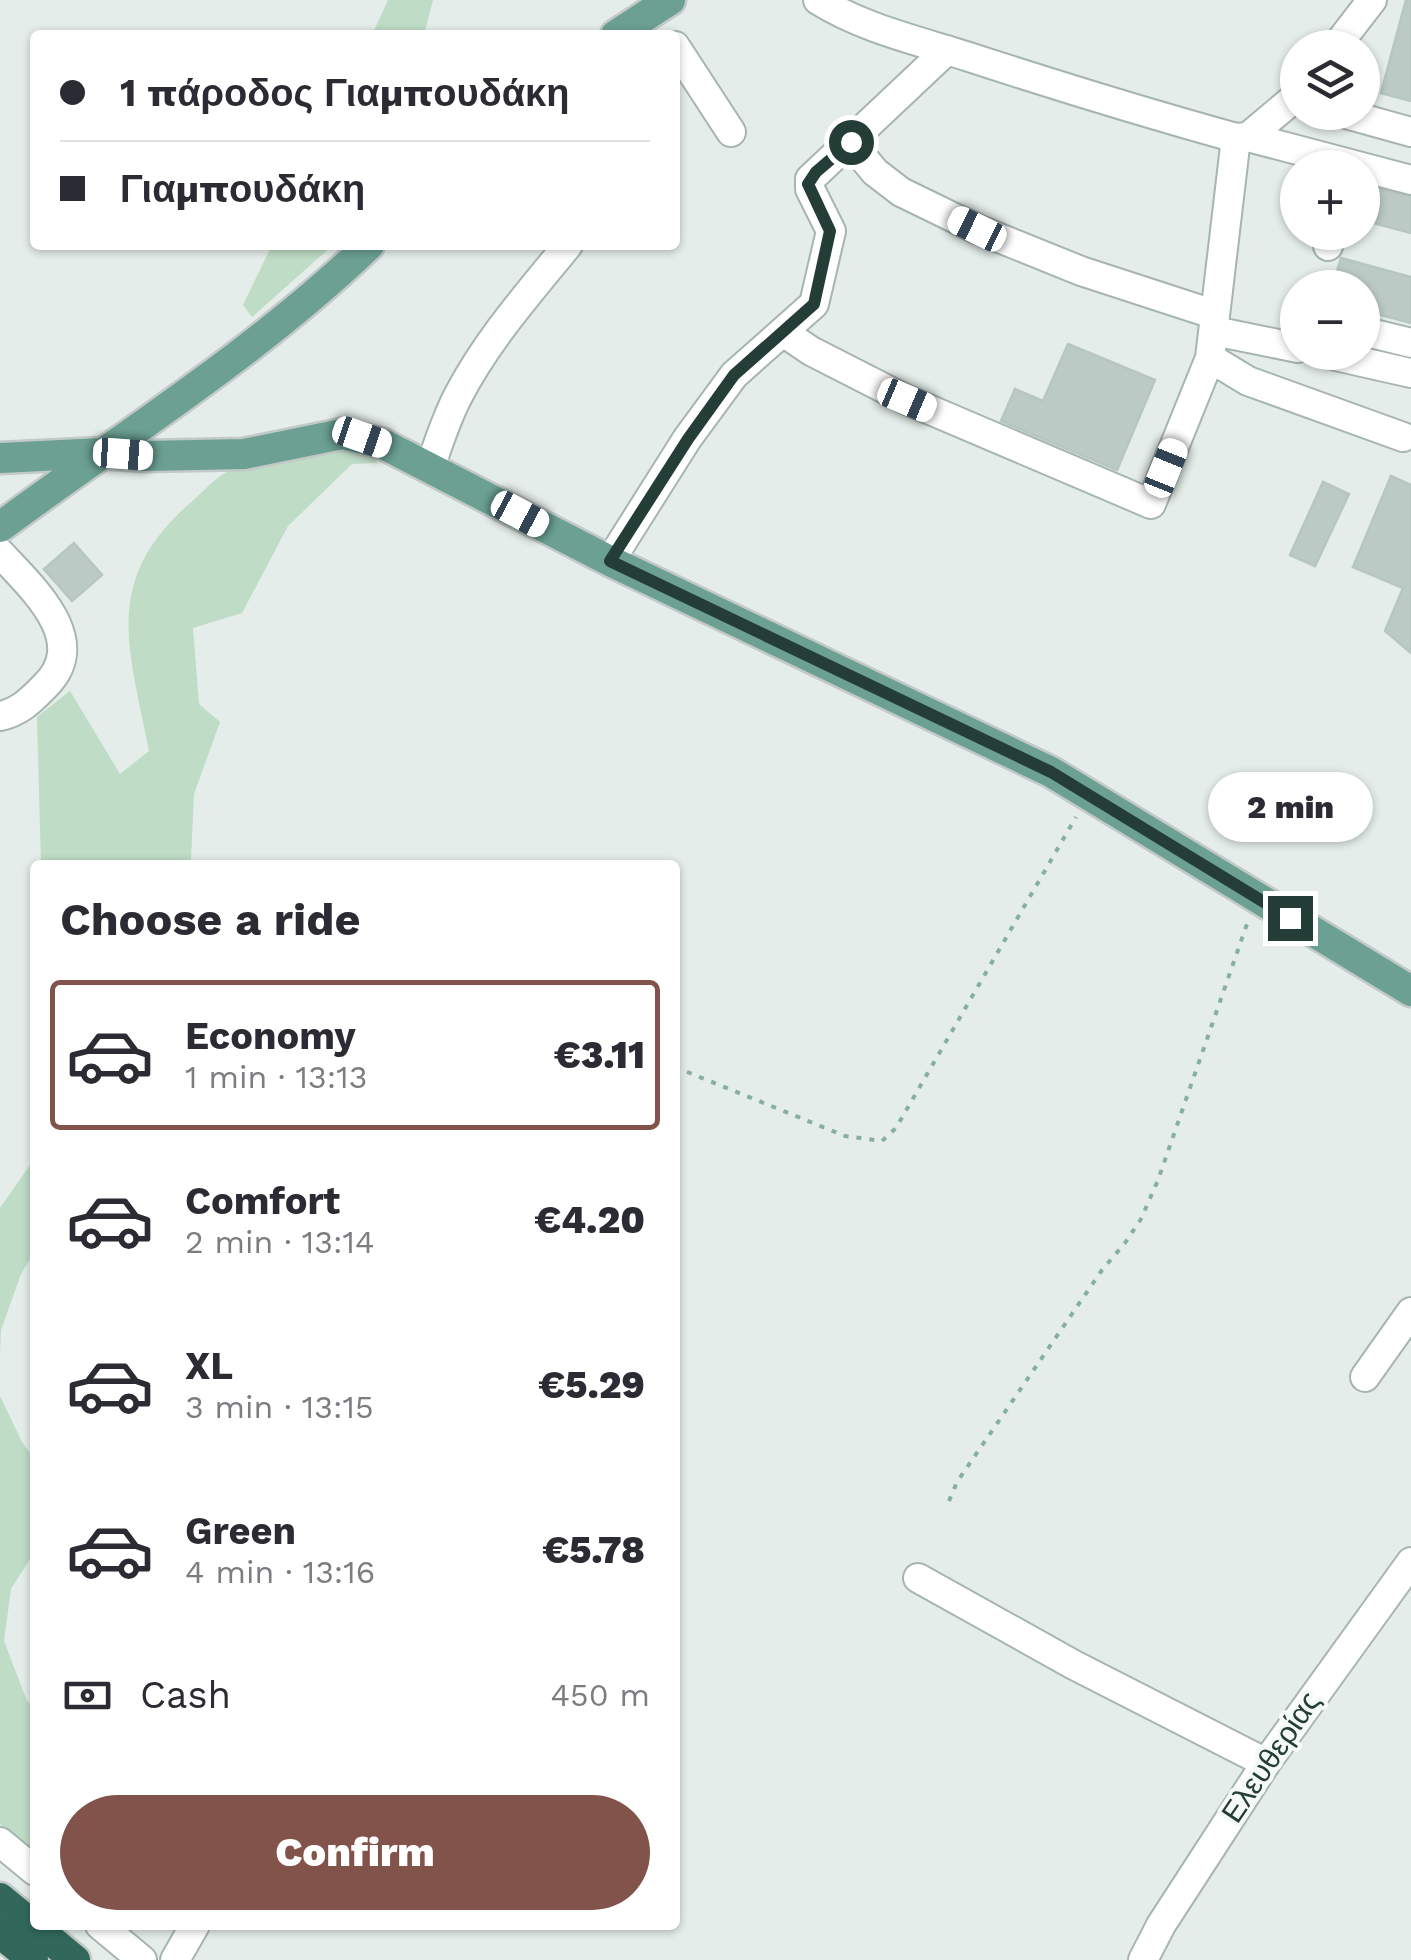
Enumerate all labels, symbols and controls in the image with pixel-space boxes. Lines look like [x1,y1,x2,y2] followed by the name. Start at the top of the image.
[1280,30,1380,370] map controls
[1280,30,1380,130] button: layers
[120,71,569,115] text: 1 πάροδος Γιαμπουδάκη
[829,120,874,165] route start
[1280,150,1380,250] button: +
[120,167,365,211] text: Γιαμπουδάκη
[943,202,1011,256] car
[1280,270,1380,370] button: −
[874,374,940,426] car
[329,413,395,461] car
[1141,435,1191,501] car
[92,437,154,471] car
[486,487,554,541] car
[1208,773,1372,843] callout: 2 min
[1247,788,1334,826] text: 2 min
[60,893,360,946] text: Choose a ride
[1268,896,1313,941] route end
[65,1010,155,1100] icon: car
[185,1014,356,1058] text: Economy
[554,1033,645,1077] text: €3.11
[185,1058,367,1096] text: 1 min · 13:13
[65,1175,155,1265] icon: car
[185,1179,340,1223] text: Comfort
[534,1198,645,1242] text: €4.20
[185,1223,374,1261] text: 2 min · 13:14
[65,1340,155,1430] icon: car
[185,1344,233,1388] text: XL
[539,1363,645,1407] text: €5.29
[185,1388,374,1426] text: 3 min · 13:15
[65,1505,155,1595] icon: car
[185,1509,296,1553] text: Green
[542,1528,645,1572] text: €5.78
[185,1553,375,1591] text: 4 min · 13:16
[60,1668,115,1723] icon: cash
[140,1673,231,1717] text: Cash
[551,1676,650,1714] text: 450 m
[1214,1685,1327,1829] street label: Ελευθερίας
[60,1795,650,1910] button: Confirm

